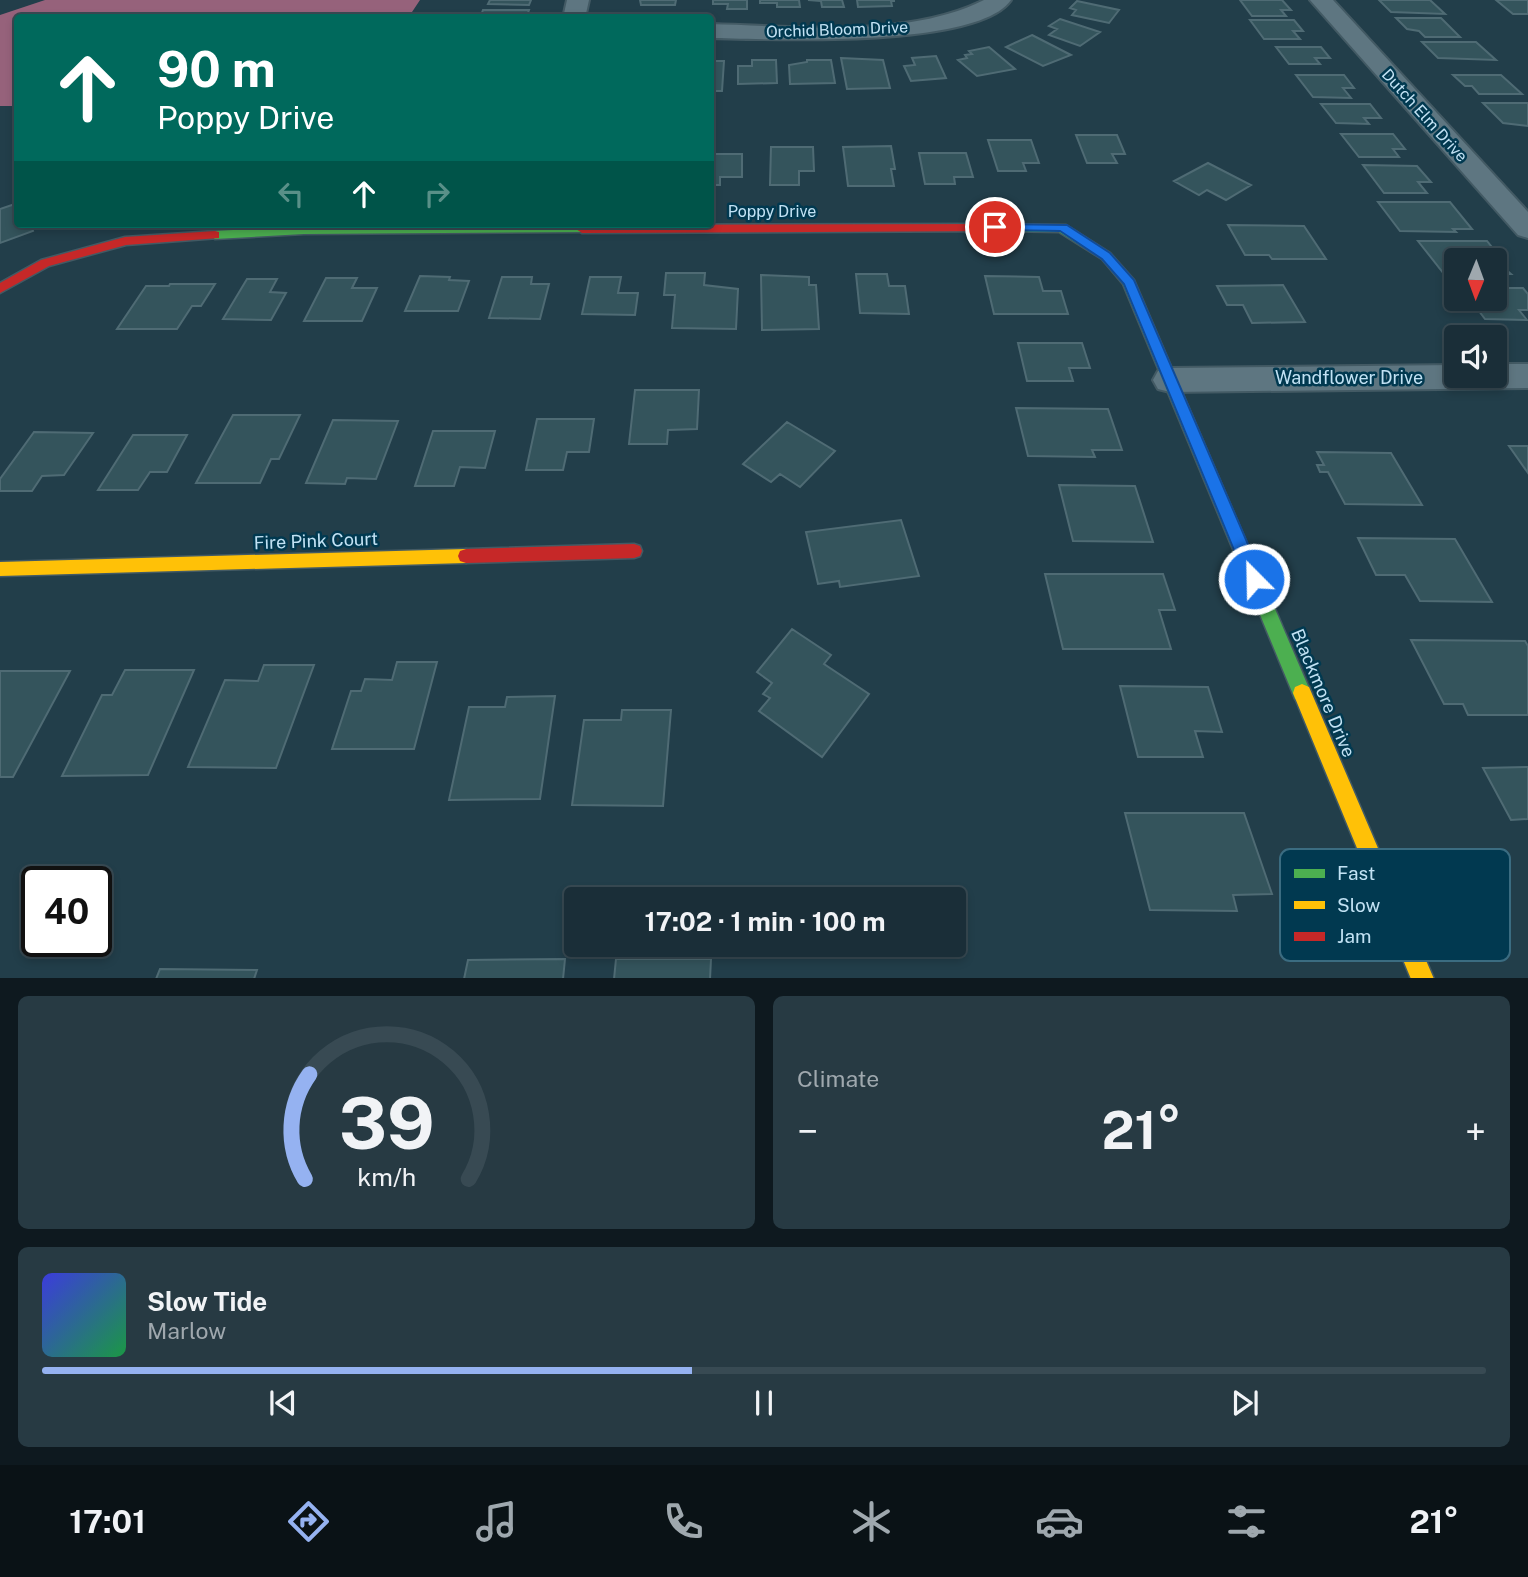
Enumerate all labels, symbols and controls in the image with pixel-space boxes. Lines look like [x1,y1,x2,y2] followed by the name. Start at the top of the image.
[766,18,908,41] street label: Orchid Bloom Drive
[157,40,276,98] text: 90 m
[42,42,133,133] icon: ahead
[1378,65,1471,166] street label: Dutch Elm Drive
[157,99,334,136] text: Poppy Drive
[272,175,310,213] icon: left
[345,175,383,213] icon: ahead
[418,175,456,213] icon: right
[965,197,1025,257] pin
[728,202,816,221] street label: Poppy Drive
[976,208,1014,246] icon: arrive
[1444,248,1507,312] north arrow
[1444,248,1507,388] map controls
[1444,325,1507,388] button: sound
[1275,367,1423,388] street label: Wandflower Drive
[253,528,378,553] street label: Fire Pink Court
[1217,542,1291,616] position arrow
[1287,625,1360,760] street label: Blackmore Drive
[1280,849,1510,961] legend
[1337,862,1375,884] text: Fast
[21,866,112,957] speed limit sign: 40
[1337,894,1381,916] text: Slow
[645,906,885,937] text: 17:02 · 1 min · 100 m
[1337,925,1371,947] text: Jam
[797,1065,879,1092] text: Climate
[338,1080,435,1165] text: 39
[1102,1100,1181,1161] text: 21°
[797,1109,818,1154] text: −
[1465,1109,1486,1154] text: +
[357,1161,416,1191] text: km/h
[147,1286,267,1317] text: Slow Tide
[147,1317,226,1344] text: Marlow
[264,1384,302,1422] icon: previous
[745,1384,783,1422] icon: pause
[1226,1384,1264,1422] icon: next
[284,1497,333,1546] icon: directions
[472,1497,521,1546] icon: music
[659,1497,708,1546] icon: phone
[847,1497,896,1546] icon: climate
[1035,1497,1084,1546] icon: car
[1222,1497,1271,1546] icon: filters
[69,1503,146,1540] text: 17:01
[1410,1503,1459,1540] text: 21°

